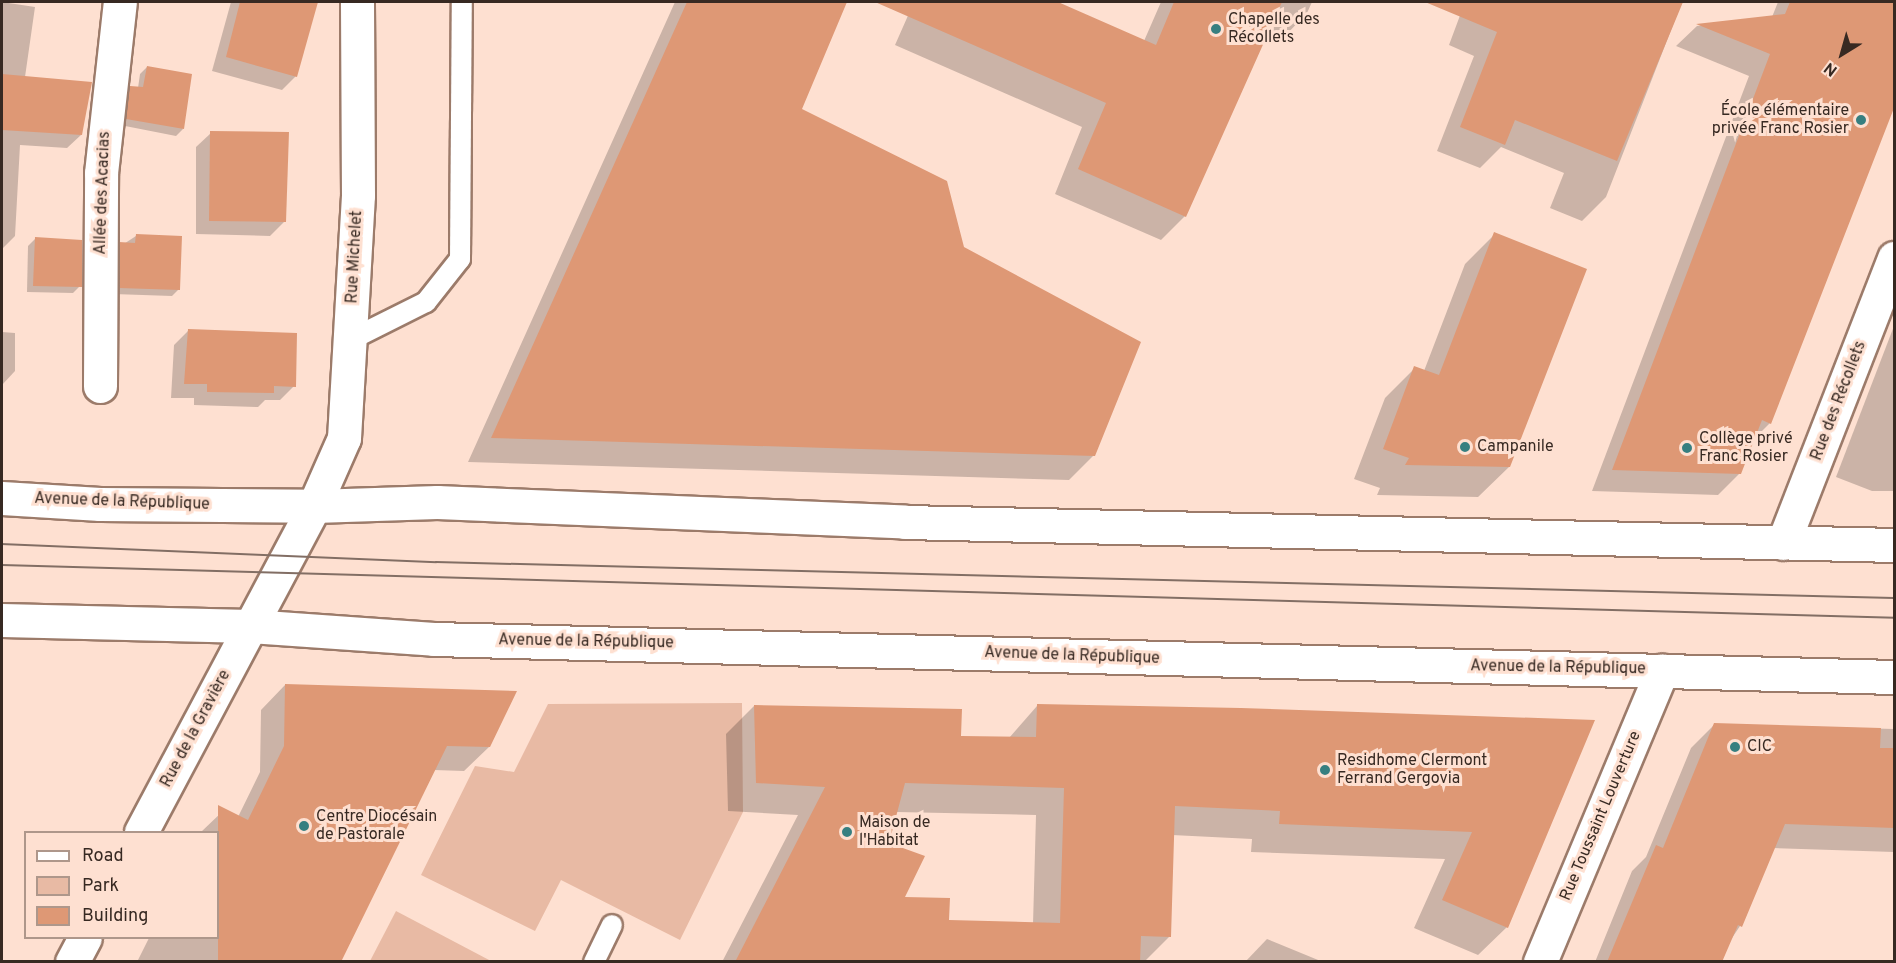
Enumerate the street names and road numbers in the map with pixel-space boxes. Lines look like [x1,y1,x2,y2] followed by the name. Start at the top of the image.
[91,131,115,255] street label: Allée des Acacias
[343,210,367,304] street label: Rue Michelet
[1807,338,1871,464] street label: Rue des Récollets
[34,489,210,515] street label: Avenue de la République
[498,631,674,653] street label: Avenue de la République
[984,643,1160,669] street label: Avenue de la République
[1470,657,1646,679] street label: Avenue de la République
[157,667,235,791] street label: Rue de la Gravière
[1556,728,1646,904] street label: Rue Toussaint Louverture

